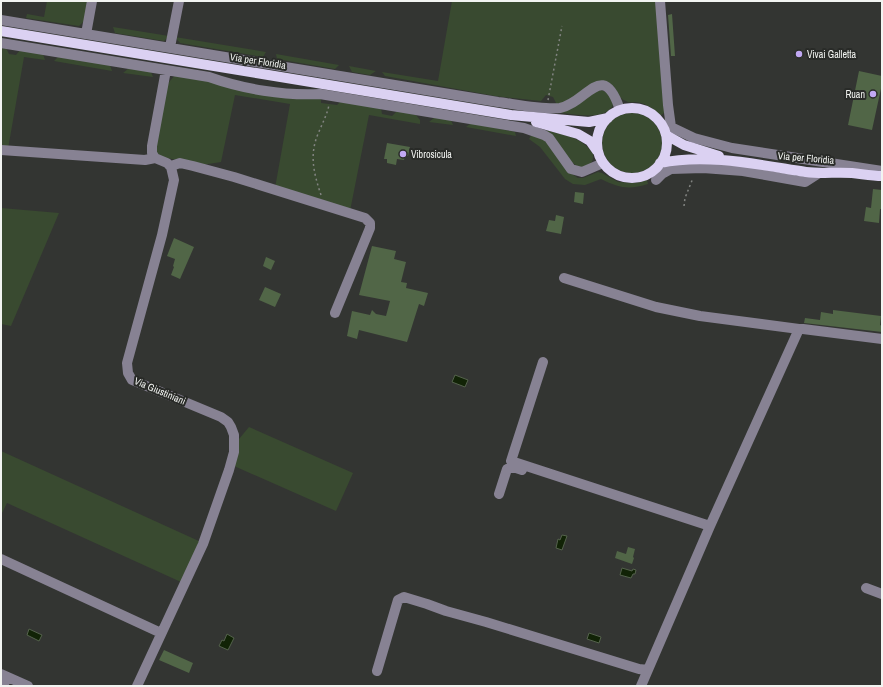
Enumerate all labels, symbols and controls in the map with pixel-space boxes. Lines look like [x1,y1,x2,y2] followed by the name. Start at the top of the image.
[807,48,857,61] place label: Vivai Galletta
[794,49,804,59] marker: Vivai Galletta
[229,50,287,72] street label: Via per Floridia
[845,88,865,101] place label: Ruan
[868,89,878,99] marker: Ruan
[411,148,452,161] place label: Vibrosicula
[398,149,408,159] marker: Vibrosicula
[777,149,835,167] street label: Via per Floridia
[132,374,188,408] street label: Via Giustiniani

